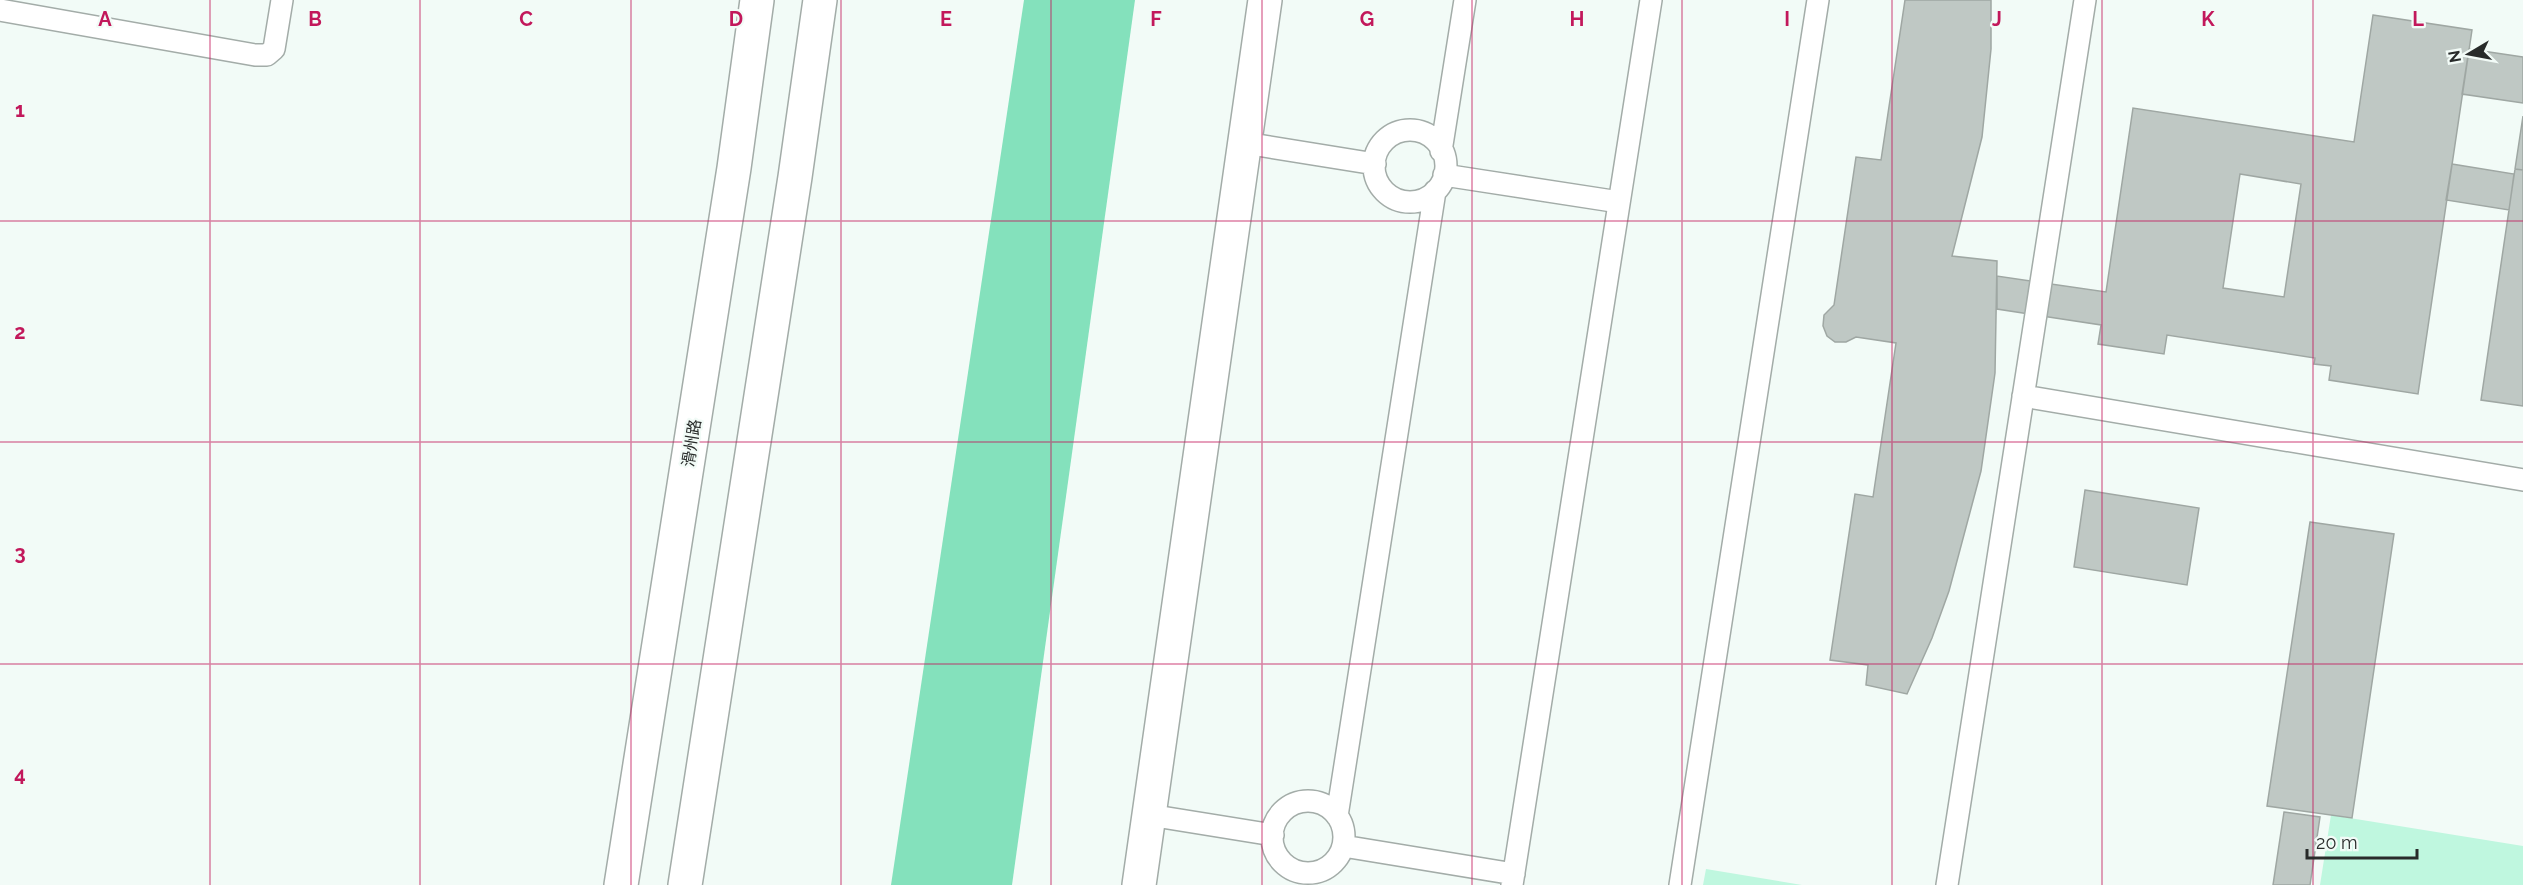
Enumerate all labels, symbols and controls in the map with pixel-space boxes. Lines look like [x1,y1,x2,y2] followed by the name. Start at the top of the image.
[98,7,112,31] text: A
[308,7,322,31] text: B
[519,7,533,31] text: C
[729,7,743,31] text: D
[940,7,952,31] text: E
[1150,7,1162,31] text: F
[1360,7,1374,31] text: G
[1570,7,1584,31] text: H
[1784,7,1790,31] text: I
[1992,7,2002,31] text: J
[2201,7,2215,31] text: K
[2412,7,2424,31] text: L
[2439,24,2499,84] north arrow
[2444,49,2465,64] text: N
[15,98,25,122] text: 1
[14,320,26,344] text: 2
[678,418,705,468] street label: 滑州路
[14,541,26,565] text: 3
[14,762,26,786] text: 4
[2307,822,2416,860] scale bar
[2316,832,2358,853] text: 20 m

